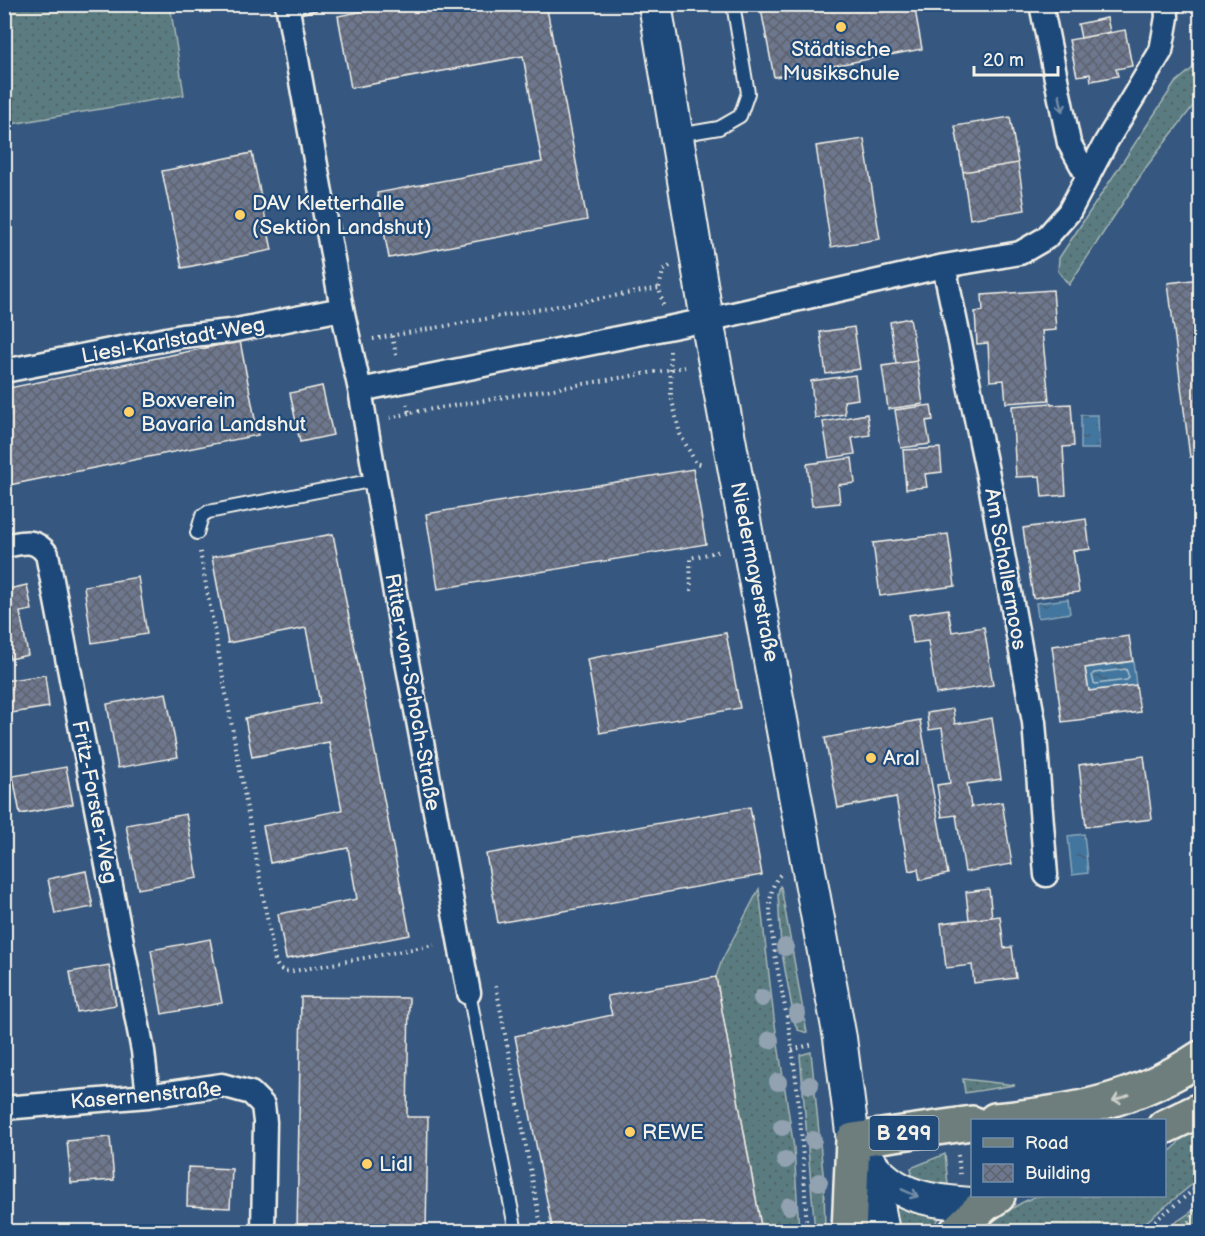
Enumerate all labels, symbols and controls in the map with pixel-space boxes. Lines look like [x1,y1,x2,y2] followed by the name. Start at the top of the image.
[834,20,848,34] marker: Städtische Musikschule
[782,37,900,86] place label: Städtische Musikschule
[974,39,1058,77] scale bar
[983,50,1024,71] text: 20 m
[1056,93,1067,112] one-way arrow
[252,191,432,240] place label: DAV Kletterhalle (Sektion Landshut)
[233,208,247,222] marker: DAV Kletterhalle (Sektion Landshut)
[79,312,267,369] street label: Liesl-Karlstadt-Weg
[141,388,307,437] place label: Boxverein Bavaria Landshut
[122,405,136,419] marker: Boxverein Bavaria Landshut
[725,480,784,664] street label: Niedermayerstraße
[979,486,1032,652] street label: Am Schallermoos
[379,571,446,813] street label: Ritter-von-Schoch-Straße
[66,718,123,886] street label: Fritz-Forster-Weg
[883,746,920,771] place label: Aral
[864,751,878,765] marker: Aral
[69,1076,223,1115] street label: Kasernenstraße
[1112,1094,1131,1105] one-way arrow
[870,1116,938,1150] road number: B 299
[971,1119,1166,1197] legend
[642,1120,704,1145] place label: REWE
[623,1125,637,1139] marker: REWE
[1025,1133,1069,1154] text: Road
[379,1152,413,1177] place label: Lidl
[360,1157,374,1171] marker: Lidl
[1025,1163,1091,1184] text: Building
[901,1188,919,1199] one-way arrow

